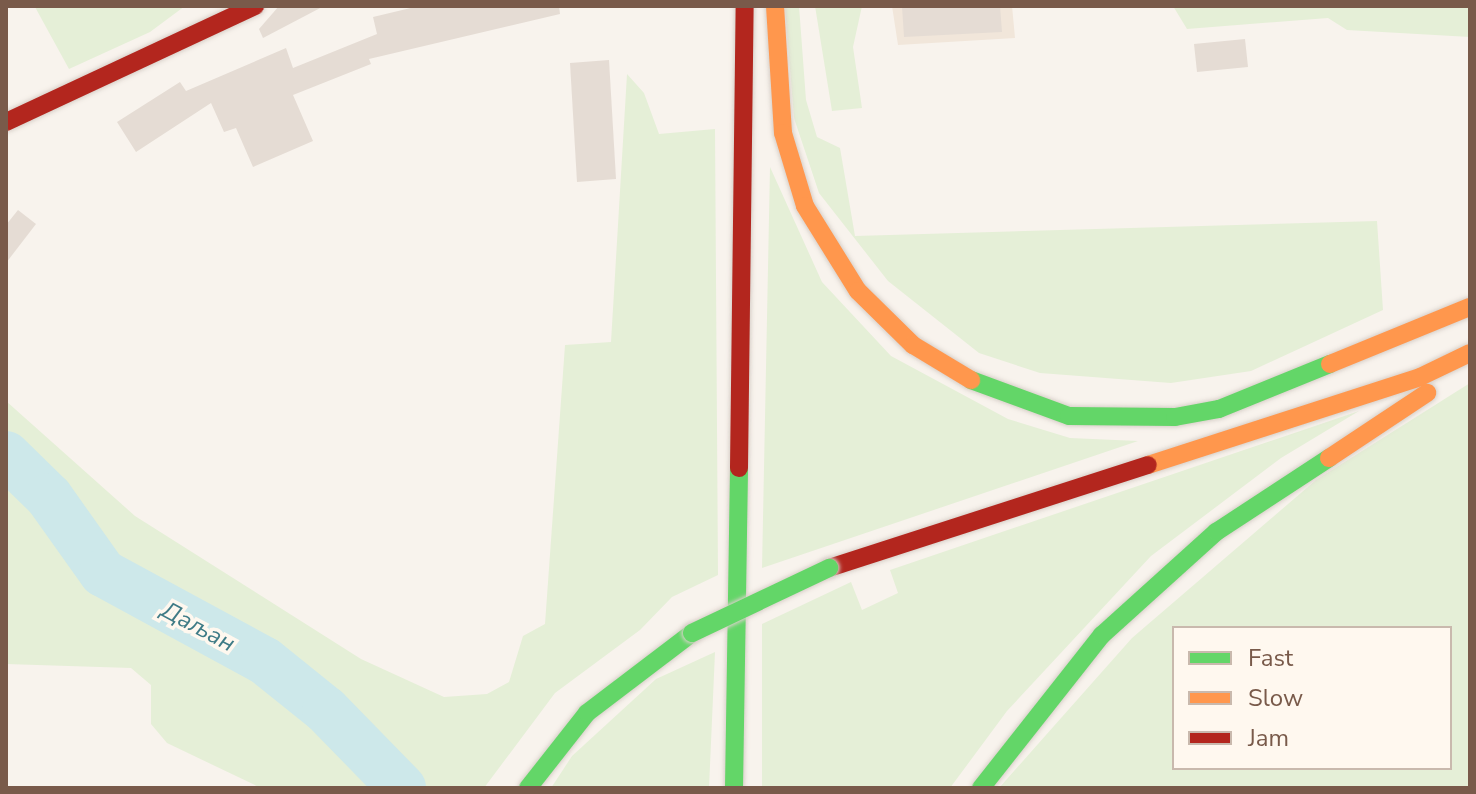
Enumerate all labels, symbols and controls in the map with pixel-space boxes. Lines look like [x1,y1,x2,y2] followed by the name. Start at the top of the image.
[156,596,240,658] water label: Даљан
[1172,626,1452,770] legend
[1248,642,1293,674] text: Fast
[1248,682,1303,714] text: Slow
[1248,722,1289,754] text: Jam

